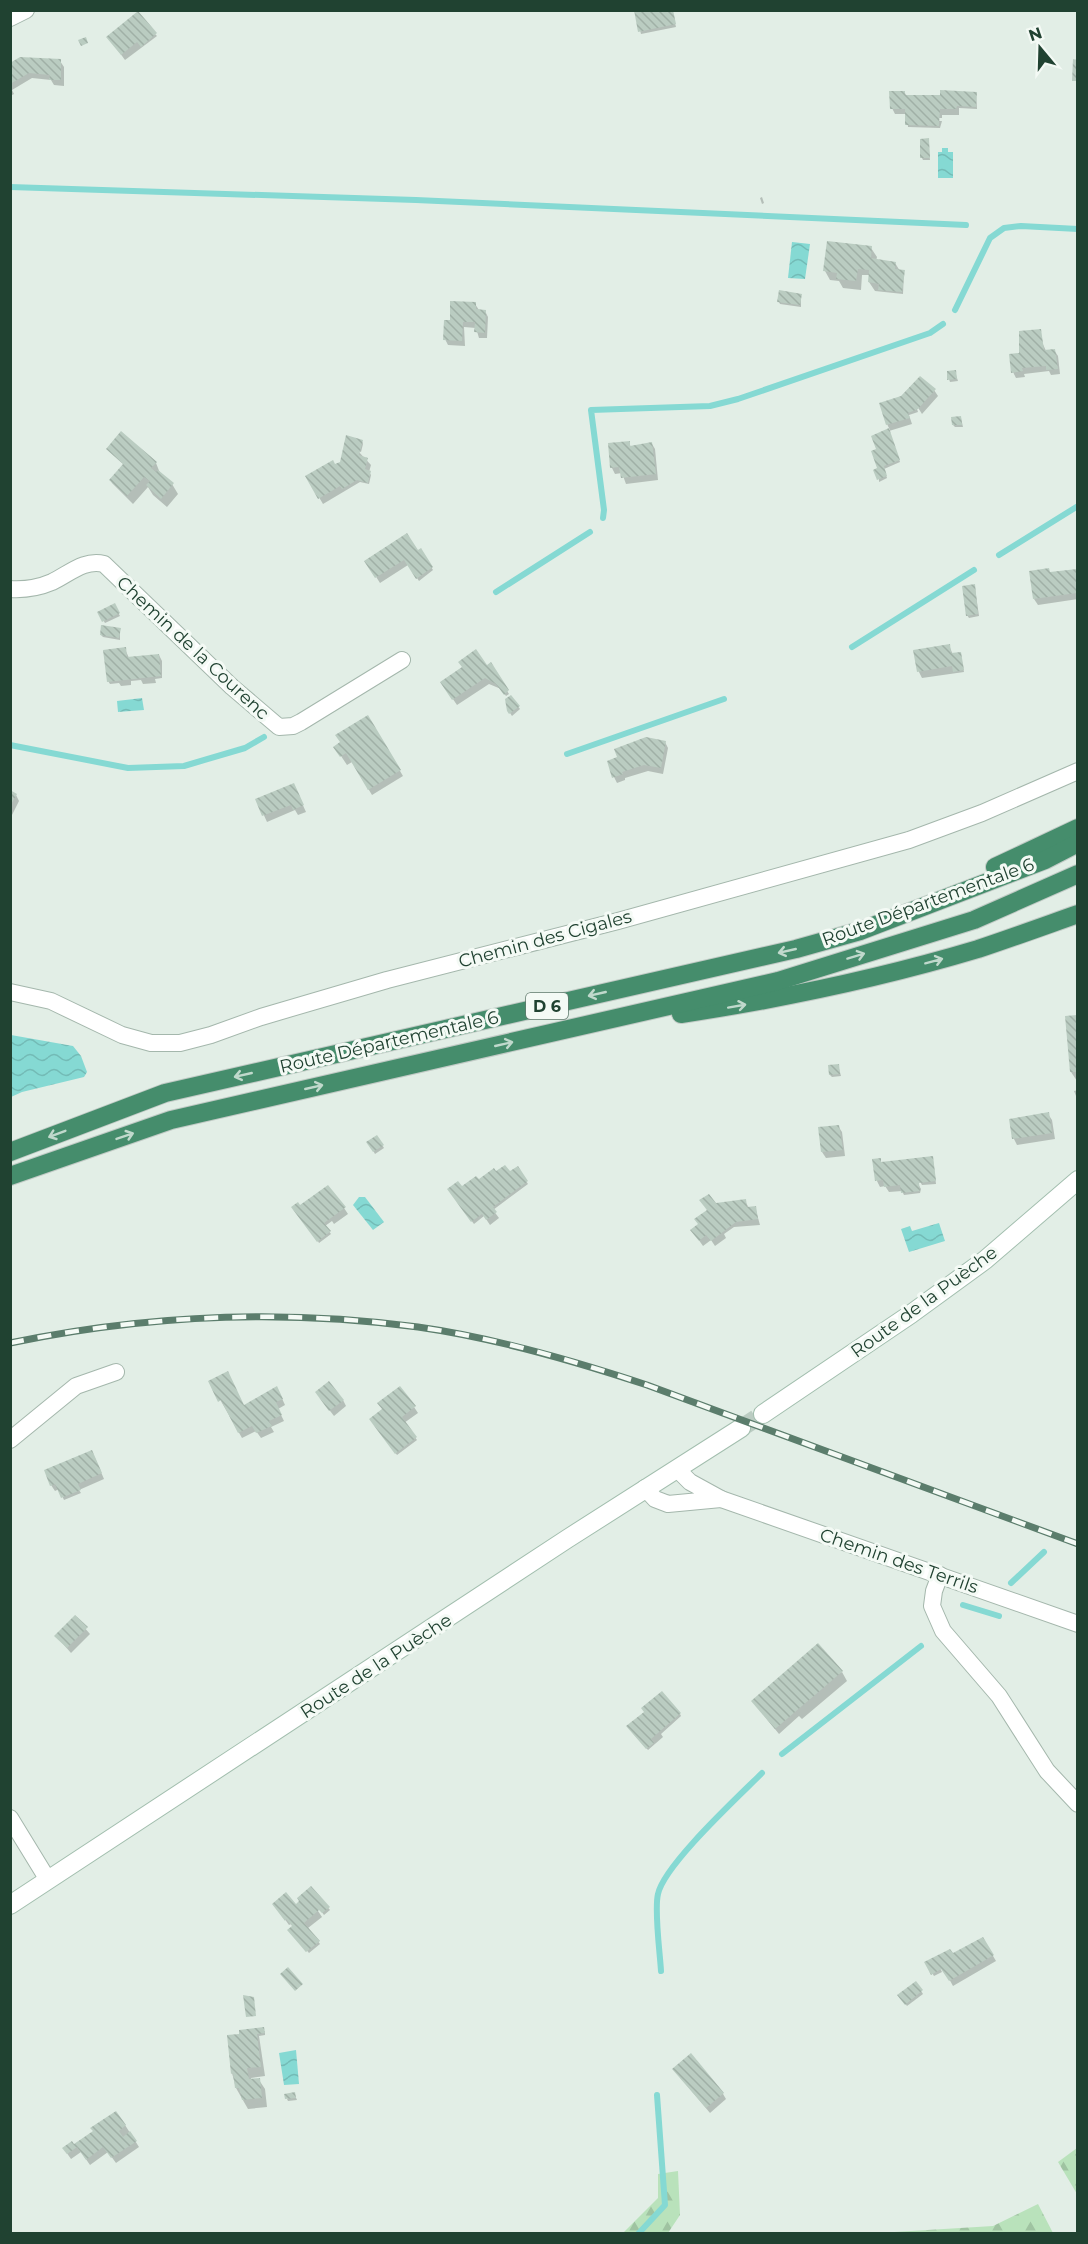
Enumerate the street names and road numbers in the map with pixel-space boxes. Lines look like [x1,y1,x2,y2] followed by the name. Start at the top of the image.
[112,572,274,724] street label: Chemin de la Courenc
[819,853,1037,951] street label: Route Départementale 6
[456,905,634,973] street label: Chemin des Cigales
[526,993,568,1019] road number: D 6
[277,1006,501,1078] street label: Route Départementale 6
[846,1241,1002,1363] street label: Route de la Puèche
[817,1524,981,1598] street label: Chemin des Terrils
[296,1609,456,1723] street label: Route de la Puèche

